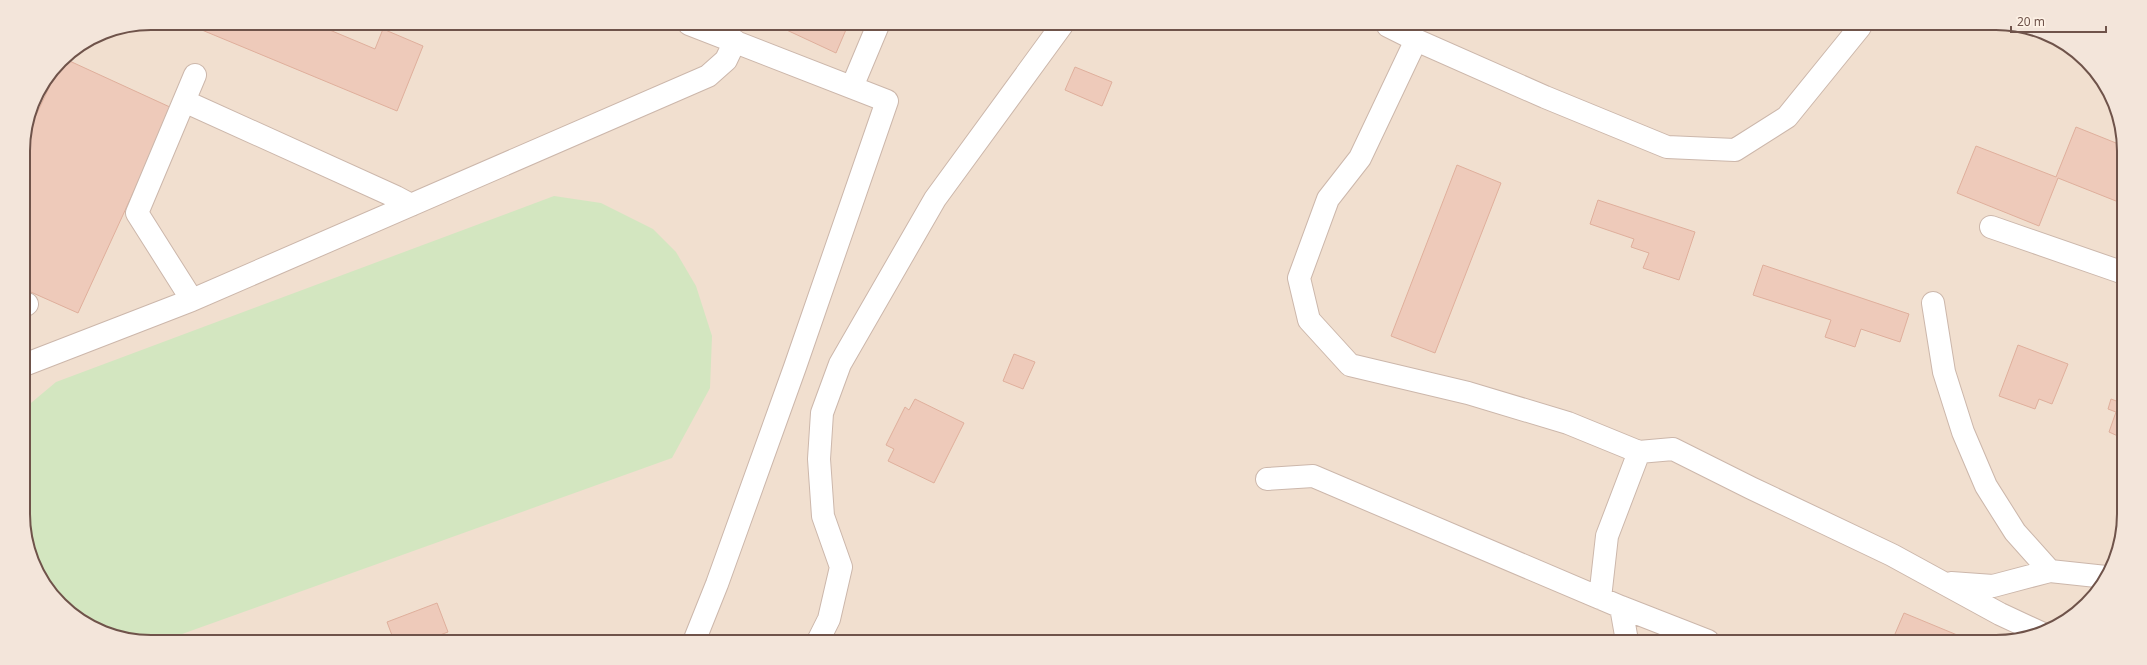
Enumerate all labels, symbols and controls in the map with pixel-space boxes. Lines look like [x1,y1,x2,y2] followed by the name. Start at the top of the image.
[2011,8,2106,34] scale bar
[2017,13,2045,30] text: 20 m

